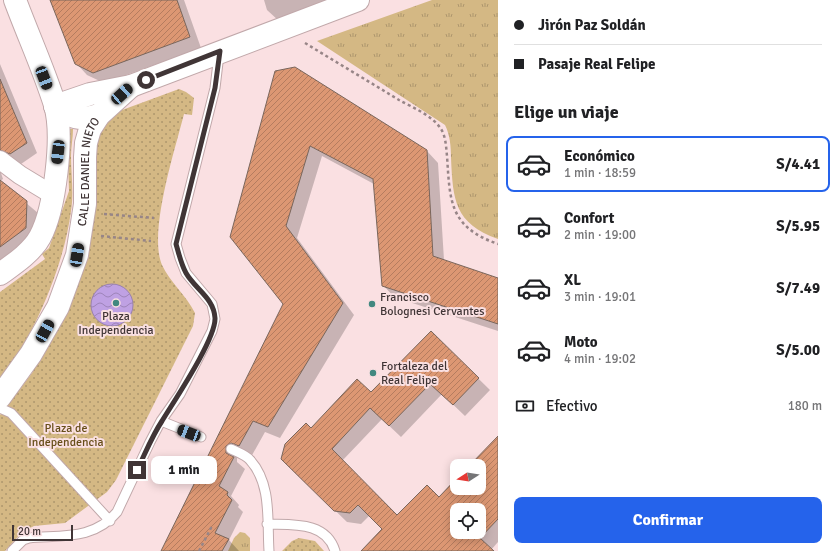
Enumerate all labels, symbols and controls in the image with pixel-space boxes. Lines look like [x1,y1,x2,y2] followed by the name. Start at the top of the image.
[538,16,646,34] text: Jirón Paz Soldán
[538,55,656,73] text: Pasaje Real Felipe
[34,65,54,91] car
[137,71,155,89] route start
[109,82,135,106] car
[514,101,619,123] text: Elige un viaje
[74,114,103,227] street label: CALLE DANIEL NIETO
[51,139,65,165] car
[516,146,552,182] icon: car
[564,147,635,165] text: Económico
[776,155,820,173] text: S/4.41
[564,165,636,181] text: 1 min · 18:59
[516,208,552,244] icon: car
[564,209,614,227] text: Confort
[776,217,820,235] text: S/5.95
[564,227,636,243] text: 2 min · 19:00
[69,242,85,268] car
[516,270,552,306] icon: car
[564,271,581,289] text: XL
[776,279,820,297] text: S/7.49
[564,289,636,305] text: 3 min · 19:01
[380,290,485,319] place label: Francisco Bolognesi Cervantes
[111,298,121,308] marker: Plaza Independencia
[367,299,377,309] marker: Francisco Bolognesi Cervantes
[78,309,154,338] place label: Plaza Independencia
[34,318,56,344] car
[516,332,552,368] icon: car
[564,333,598,351] text: Moto
[776,341,820,359] text: S/5.00
[564,351,636,367] text: 4 min · 19:02
[381,359,448,388] place label: Fortaleza del Real Felipe
[368,368,378,378] marker: Fortaleza del Real Felipe
[514,395,536,417] icon: cash
[546,397,598,415] text: Efectivo
[788,398,822,414] text: 180 m
[28,421,104,450] park label: Plaza de Independencia
[176,423,202,443] car
[151,456,217,484] callout: 1 min
[450,459,486,495] north arrow
[450,459,486,539] map controls
[128,461,146,479] route end
[168,462,200,478] text: 1 min
[514,497,822,543] button: Confirmar
[450,503,486,539] button: locate
[12,523,73,542] scale bar
[18,525,41,538] text: 20 m

